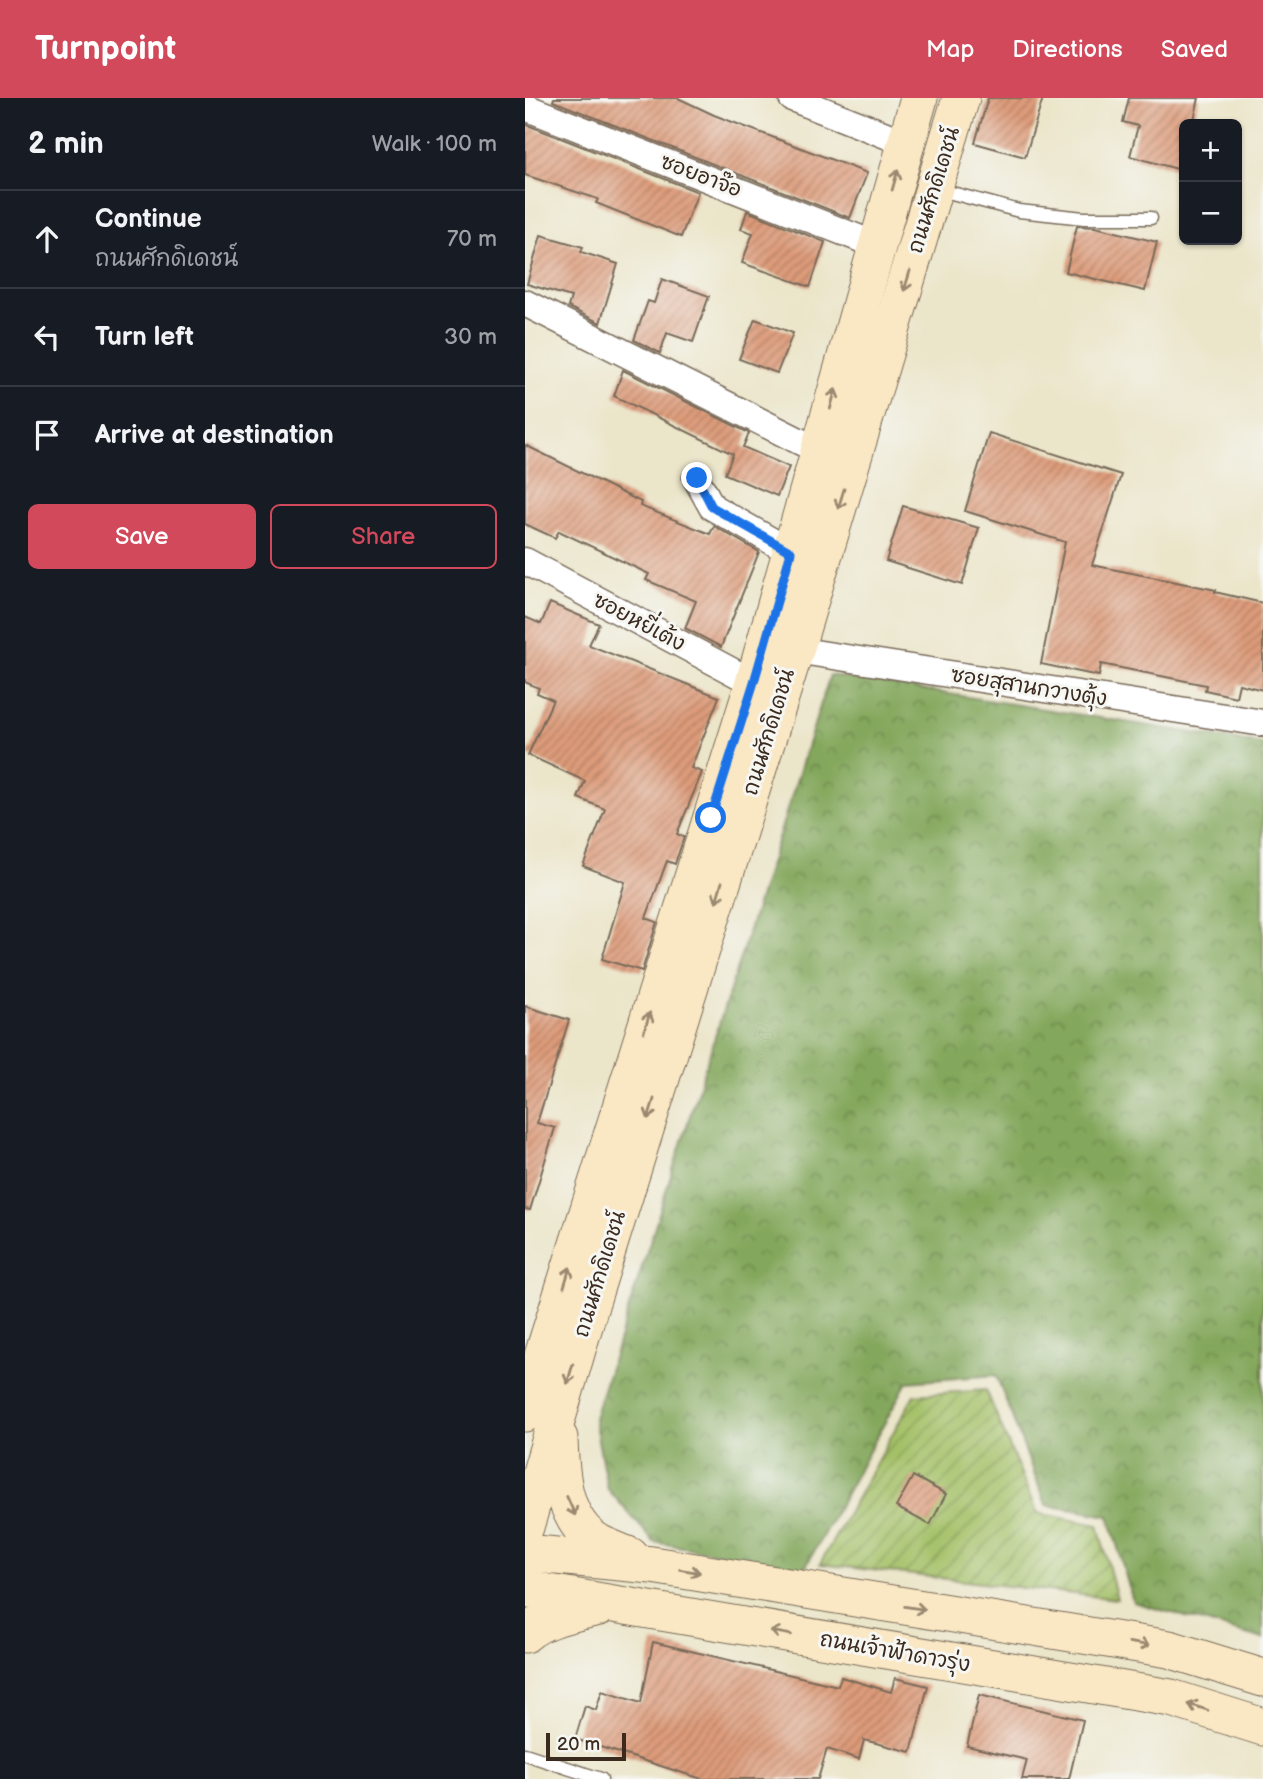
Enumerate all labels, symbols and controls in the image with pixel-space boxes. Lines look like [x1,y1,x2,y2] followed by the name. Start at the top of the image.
[35,29,176,69] text: Turnpoint
[926,35,974,64] text: Map
[1012,35,1123,64] text: Directions
[1161,35,1228,64] text: Saved
[1179,119,1242,245] map controls
[1179,119,1242,182] button: +
[902,124,965,256] street label: ถนนศักดิเดชน์
[28,126,104,162] text: 2 min
[372,130,497,158] text: Walk · 100 m
[657,148,746,203] street label: ซอยอาจ๊อ
[890,170,903,192] one-way arrow
[1179,182,1242,245] button: −
[95,204,202,235] text: Continue
[28,220,66,258] icon: ahead
[447,225,497,253] text: 70 m
[95,245,238,273] text: ถนนศักดิเดชน์
[899,270,912,292] one-way arrow
[28,318,66,356] icon: left
[95,322,194,353] text: Turn left
[444,323,497,351] text: 30 m
[828,389,841,411] one-way arrow
[28,416,66,454] icon: arrive
[95,420,334,451] text: Arrive at destination
[681,462,712,493] route end
[833,487,846,509] one-way arrow
[28,504,256,569] button: Save
[270,504,497,569] button: Share
[589,582,692,657] street label: ซอยหยี่เต้ง
[949,661,1109,715] street label: ซอยสุสานกวางตุ้ง
[737,666,800,798] street label: ถนนศักดิเดชน์
[695,802,726,833] route start
[712,881,725,903] one-way arrow
[642,1011,655,1033] one-way arrow
[644,1098,657,1120] one-way arrow
[568,1208,631,1340] street label: ถนนศักดิเดชน์
[562,1267,575,1289] one-way arrow
[563,1362,576,1384] one-way arrow
[565,1495,578,1516] one-way arrow
[678,1565,701,1578] one-way arrow
[903,1602,926,1615] one-way arrow
[817,1625,972,1680] street label: ถนนเจ้าฟ้าดาวรุ่ง
[770,1626,793,1639] one-way arrow
[1127,1638,1150,1651] one-way arrow
[1187,1700,1209,1713] one-way arrow
[546,1730,627,1762] scale bar
[557,1733,600,1756] text: 20 m

